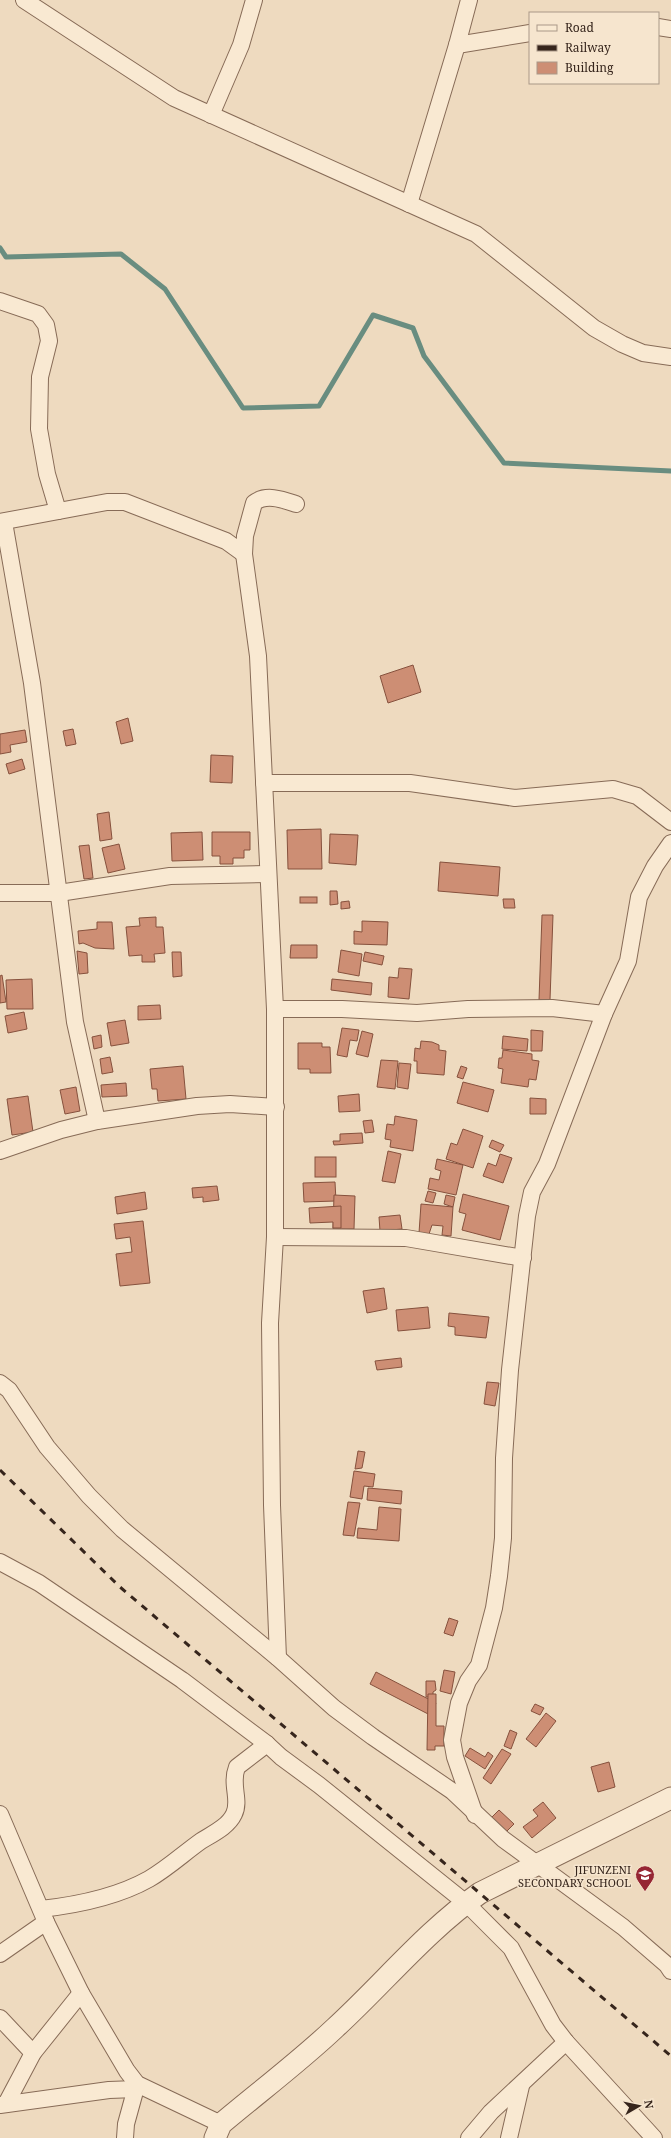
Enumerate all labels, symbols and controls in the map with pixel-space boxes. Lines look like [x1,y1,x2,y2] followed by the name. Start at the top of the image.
[529,12,659,84] legend
[565,19,595,36] text: Road
[565,39,611,56] text: Railway
[565,59,614,76] text: Building
[518,1862,631,1890] place label: JIFUNZENI SECONDARY SCHOOL
[634,1864,656,1892] school or university icon: JIFUNZENI SECONDARY SCHOOL
[619,2086,659,2126] north arrow
[641,2099,658,2110] text: N

